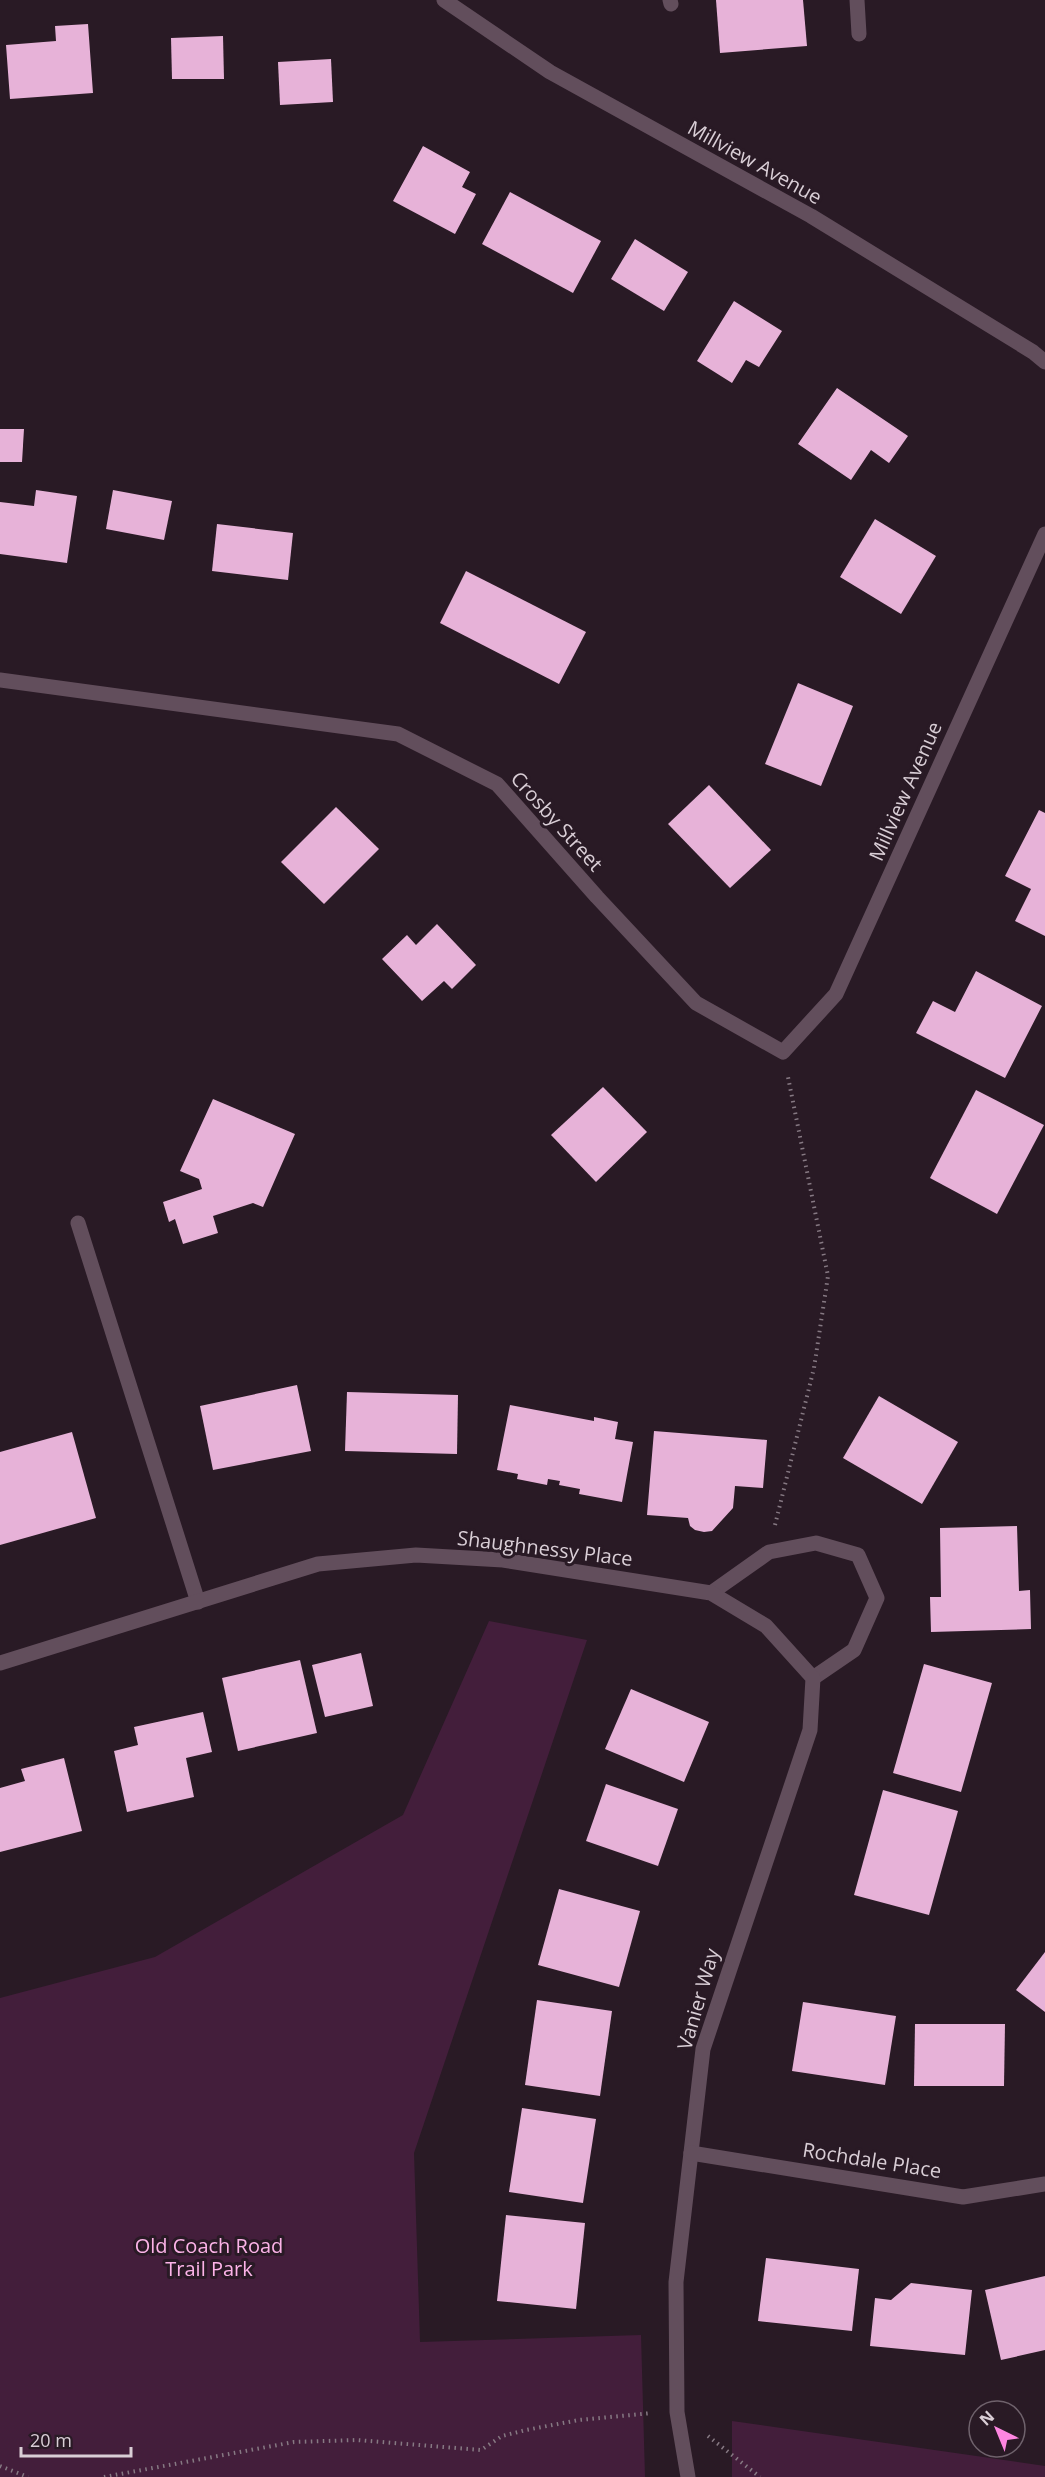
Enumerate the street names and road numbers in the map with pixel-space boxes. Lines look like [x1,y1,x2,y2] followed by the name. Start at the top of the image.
[683,114,827,210] street label: Millview Avenue
[862,717,948,865] street label: Millview Avenue
[505,765,609,877] street label: Crosby Street
[456,1524,634,1572] street label: Shaughnessy Place
[671,1944,726,2053] street label: Vanier Way
[801,2136,943,2184] street label: Rochdale Place

